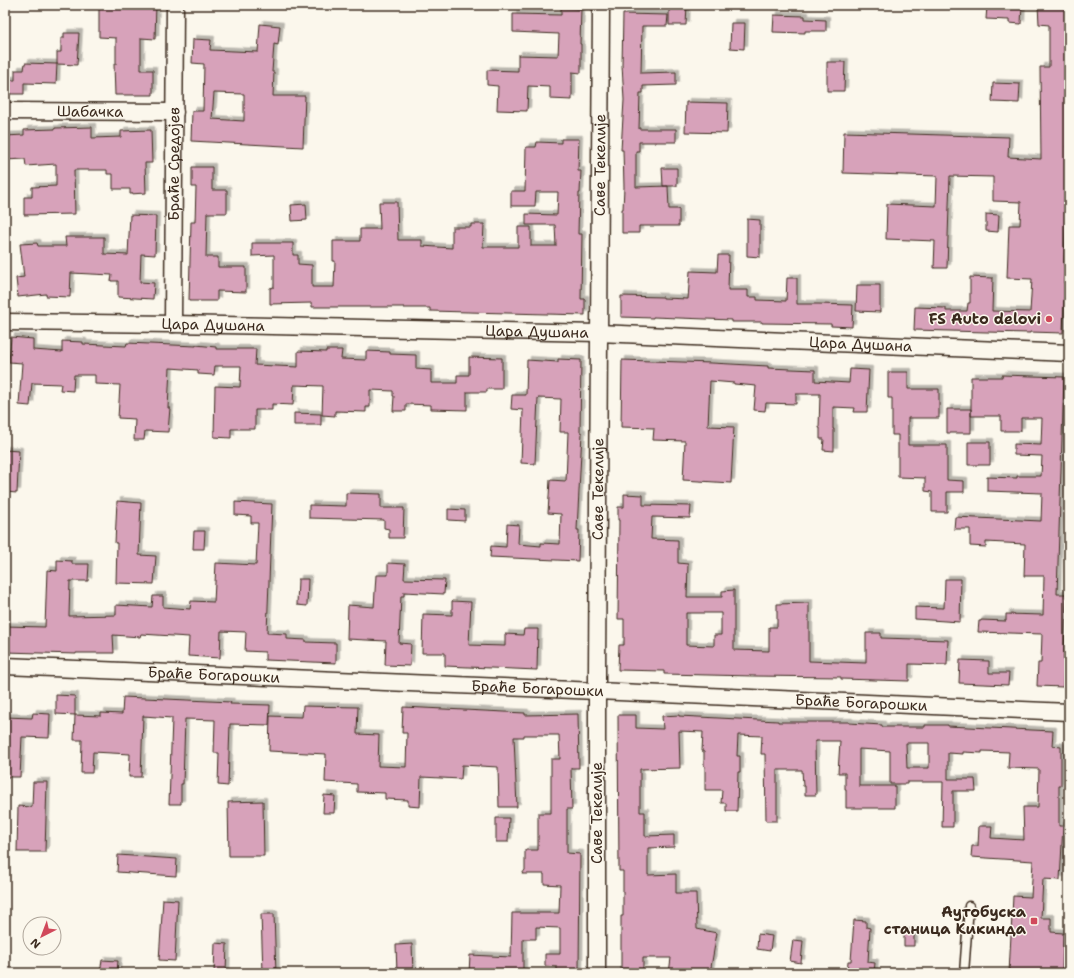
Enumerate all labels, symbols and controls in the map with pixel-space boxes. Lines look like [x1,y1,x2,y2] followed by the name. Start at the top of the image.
[57,101,124,122] street label: Шабачка
[164,107,184,221] street label: Браће Средојев
[590,114,610,216] street label: Саве Текелије
[929,309,1041,329] place label: FS Auto delovi
[161,314,266,336] street label: Цара Душана
[1044,314,1054,324] marker: FS Auto delovi
[485,321,589,343] street label: Цара Душана
[809,332,913,356] street label: Цара Душана
[588,438,608,540] street label: Саве Текелије
[147,662,281,688] street label: Браће Богарошки
[471,676,604,701] street label: Браће Богарошки
[795,690,928,716] street label: Браће Богарошки
[587,762,607,864] street label: Саве Текелије
[884,902,1027,939] place label: Аутобуска станица Кикинда
[22,916,62,956] north arrow
[1029,916,1039,926] marker: Аутобуска станица Кикинда
[27,934,44,952] text: N

